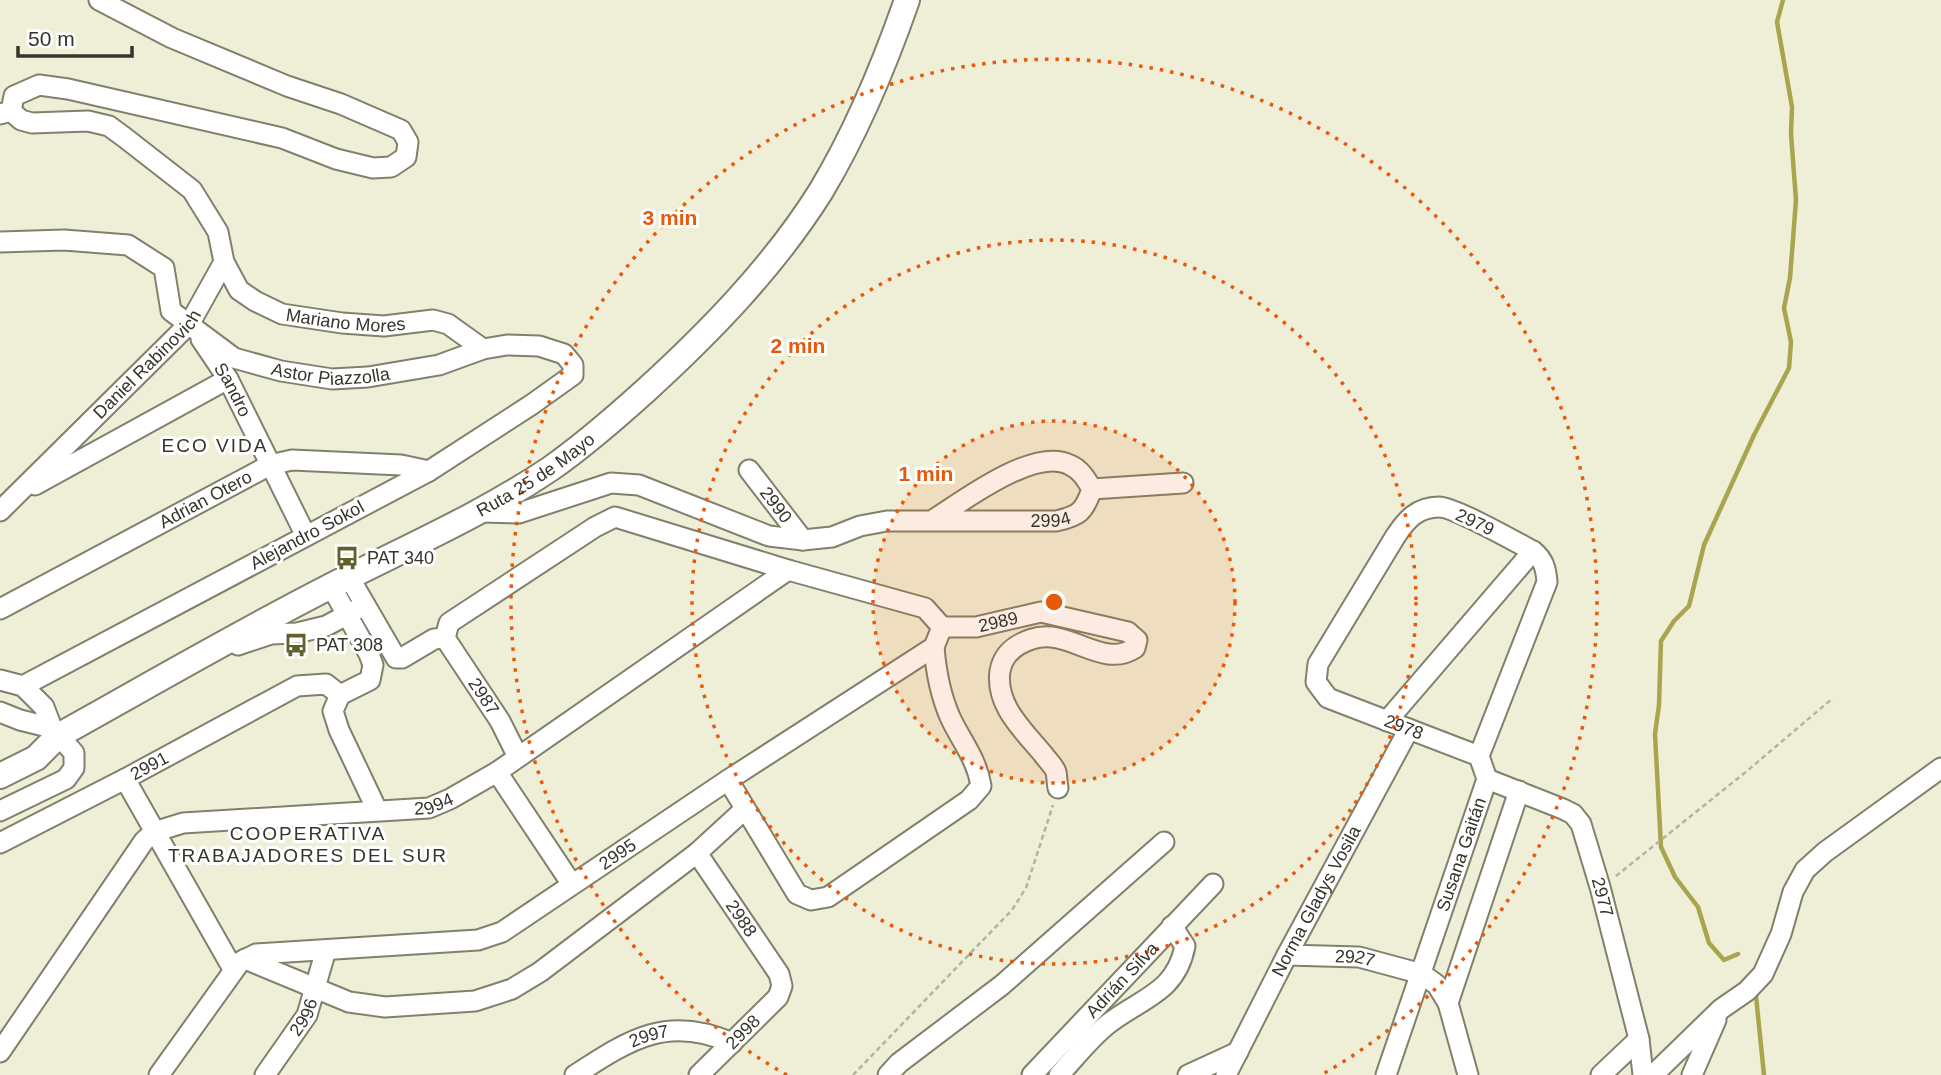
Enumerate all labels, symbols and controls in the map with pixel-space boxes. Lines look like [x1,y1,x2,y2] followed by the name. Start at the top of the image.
[18,14,131,58] scale bar
[28,27,75,50] text: 50 m
[643,206,697,229] text: 3 min
[285,305,406,336] street label: Mariano Mores
[89,307,205,423] street label: Daniel Rabinovich
[771,334,825,357] text: 2 min
[210,359,255,420] street label: Sandro
[269,359,392,389] street label: Astor Piazzolla
[473,429,599,521] street label: Ruta 25 de Mayo
[162,435,268,456] district label: ECO VIDA
[899,462,953,485] text: 1 min
[156,466,255,532] street label: Adrian Otero
[756,483,796,527] street label: 2990
[247,497,367,573] street label: Alejandro Sokol
[1453,504,1497,540] street label: 2979
[1031,508,1073,531] street label: 2994
[333,544,361,572] bus stop icon: PAT 340
[367,548,434,568] place label: PAT 340
[1042,590,1066,614] centre of rings
[976,608,1020,636] street label: 2989
[282,631,310,659] bus stop icon: PAT 308
[316,635,383,655] place label: PAT 308
[464,674,503,719] street label: 2987
[1381,711,1426,744] street label: 2978
[127,748,172,784] street label: 2991
[414,789,456,819] street label: 2994
[1433,795,1490,914] street label: Susana Gaitán
[1268,821,1365,980] street label: Norma Gladys Vosila
[168,823,448,866] district label: COOPERATIVA TRABAJADORES DEL SUR
[595,835,640,874] street label: 2995
[1588,875,1617,919] street label: 2977
[722,896,761,941] street label: 2988
[1082,937,1163,1022] street label: Adrián Silva
[1335,946,1377,971] street label: 2927
[285,996,321,1040] street label: 2996
[722,1011,764,1053] street label: 2998
[626,1021,670,1052] street label: 2997

